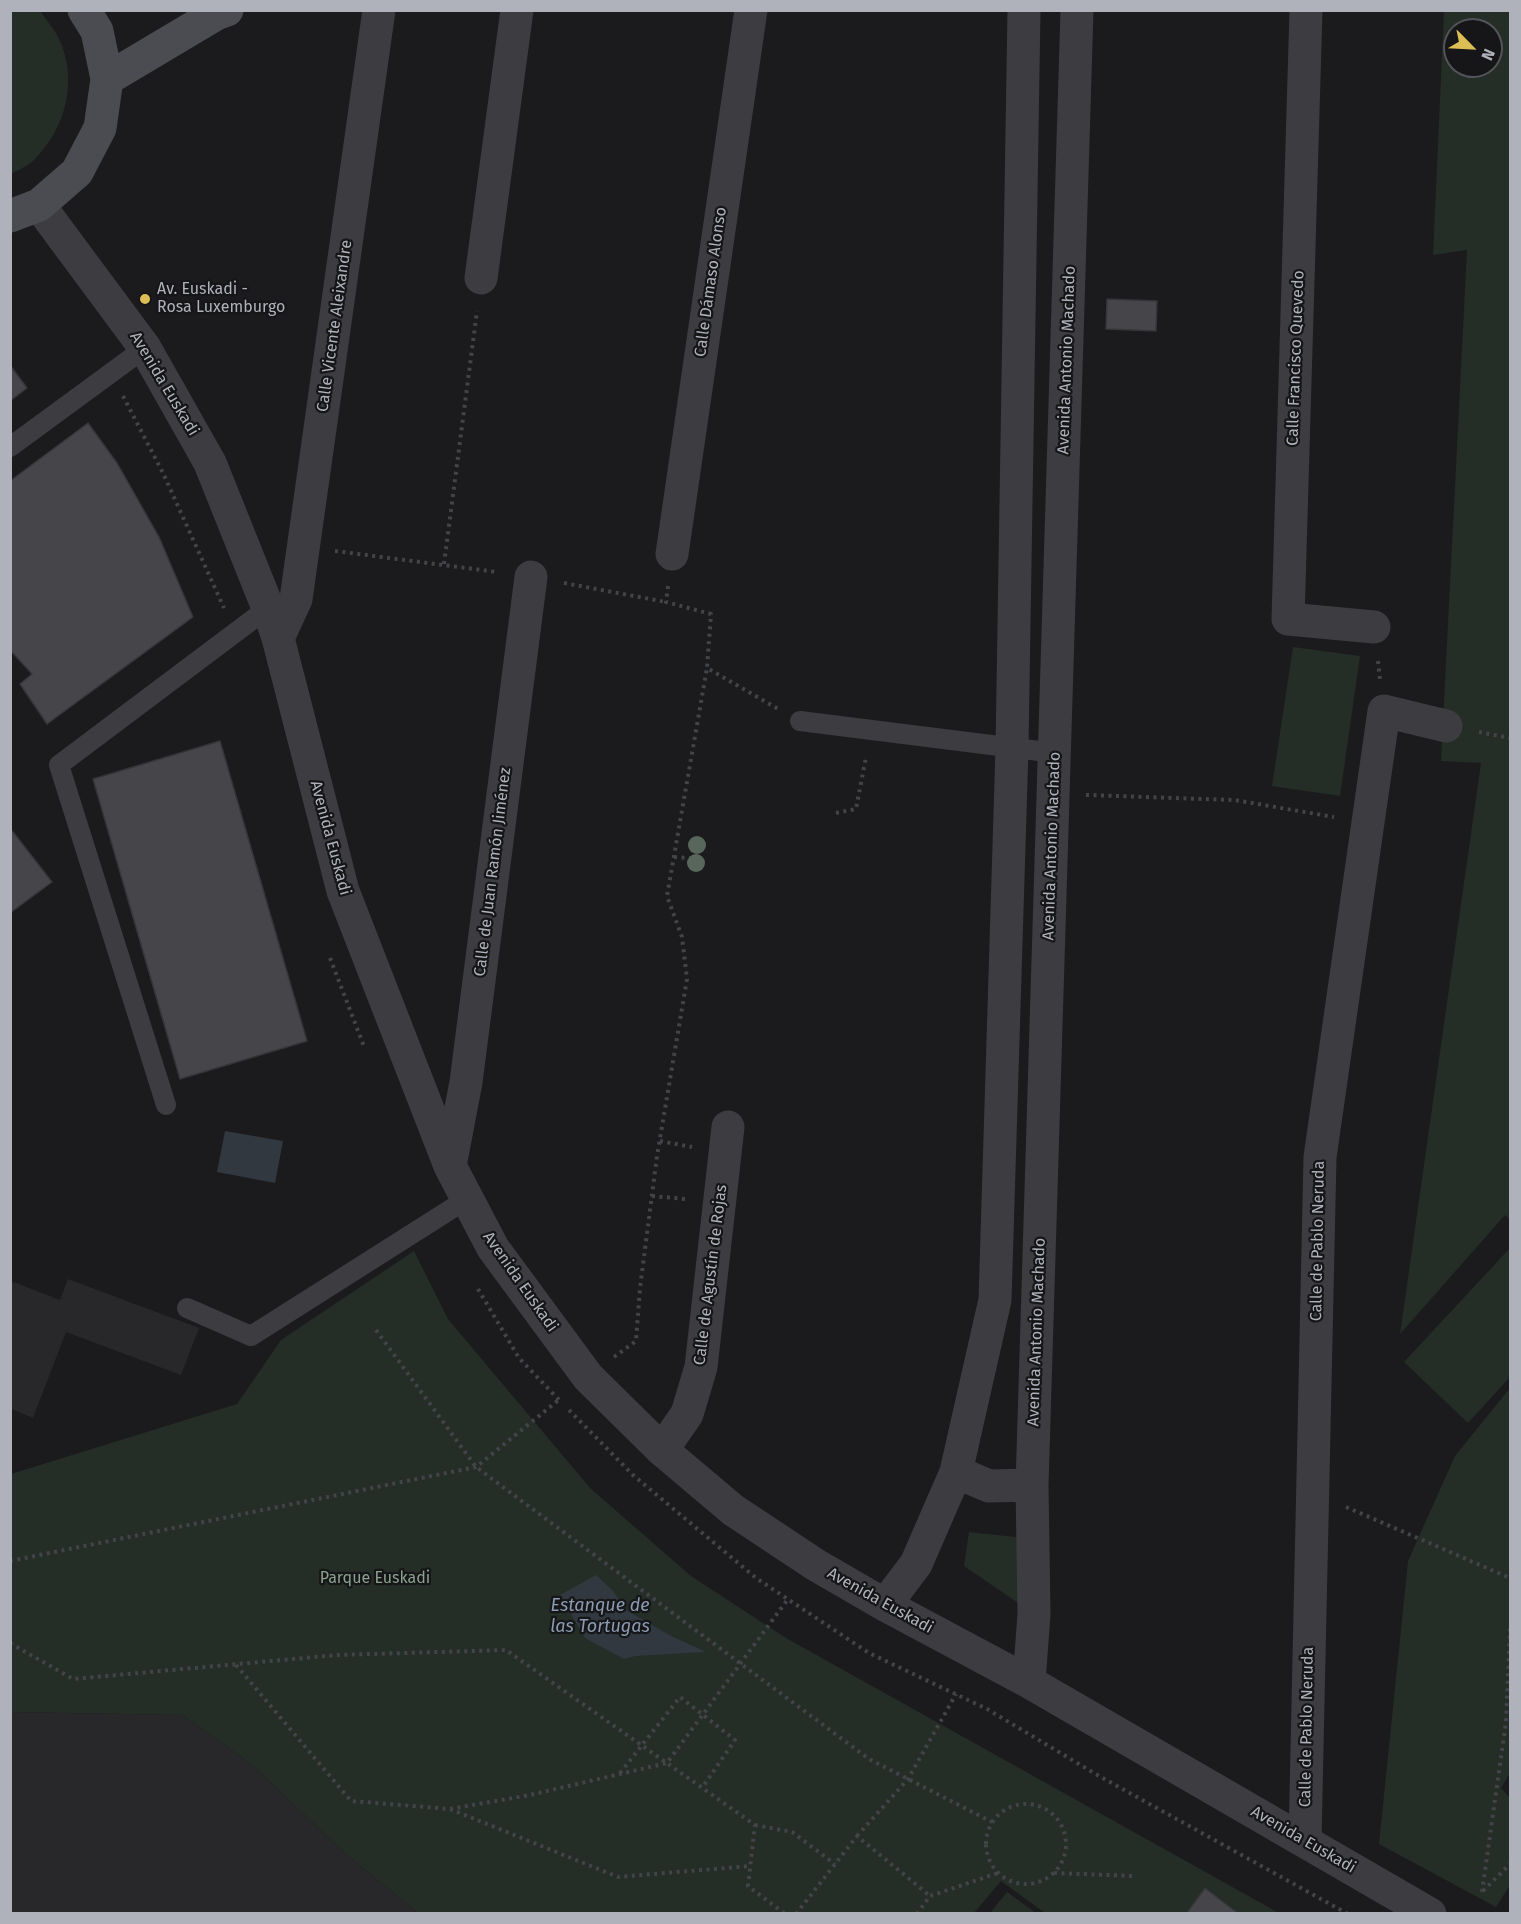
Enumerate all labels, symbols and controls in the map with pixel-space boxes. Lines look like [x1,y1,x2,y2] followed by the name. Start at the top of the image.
[1443,18,1503,78] north arrow
[1477,46,1499,63] text: N
[691,206,731,358] street label: Calle Dámaso Alonso
[313,239,357,413] street label: Calle Vicente Aleixandre
[1054,265,1080,455] street label: Avenida Antonio Machado
[1283,270,1309,446] street label: Calle Francisco Quevedo
[157,280,285,318] place label: Av. Euskadi - Rosa Luxemburgo
[138,292,152,306] marker: Av. Euskadi - Rosa Luxemburgo
[125,329,203,439] street label: Avenida Euskadi
[1039,751,1065,941] street label: Avenida Antonio Machado
[471,766,515,978] street label: Calle de Juan Ramón Jiménez
[305,779,355,897] street label: Avenida Euskadi
[1307,1161,1329,1321] street label: Calle de Pablo Neruda
[690,1184,732,1366] street label: Calle de Agustín de Rojas
[478,1228,562,1336] street label: Avenida Euskadi
[1024,1237,1050,1427] street label: Avenida Antonio Machado
[824,1564,936,1638] street label: Avenida Euskadi
[320,1569,430,1589] park label: Parque Euskadi
[550,1595,650,1638] water label: Estanque de las Tortugas
[1296,1647,1318,1807] street label: Calle de Pablo Neruda
[1247,1802,1359,1878] street label: Avenida Euskadi

